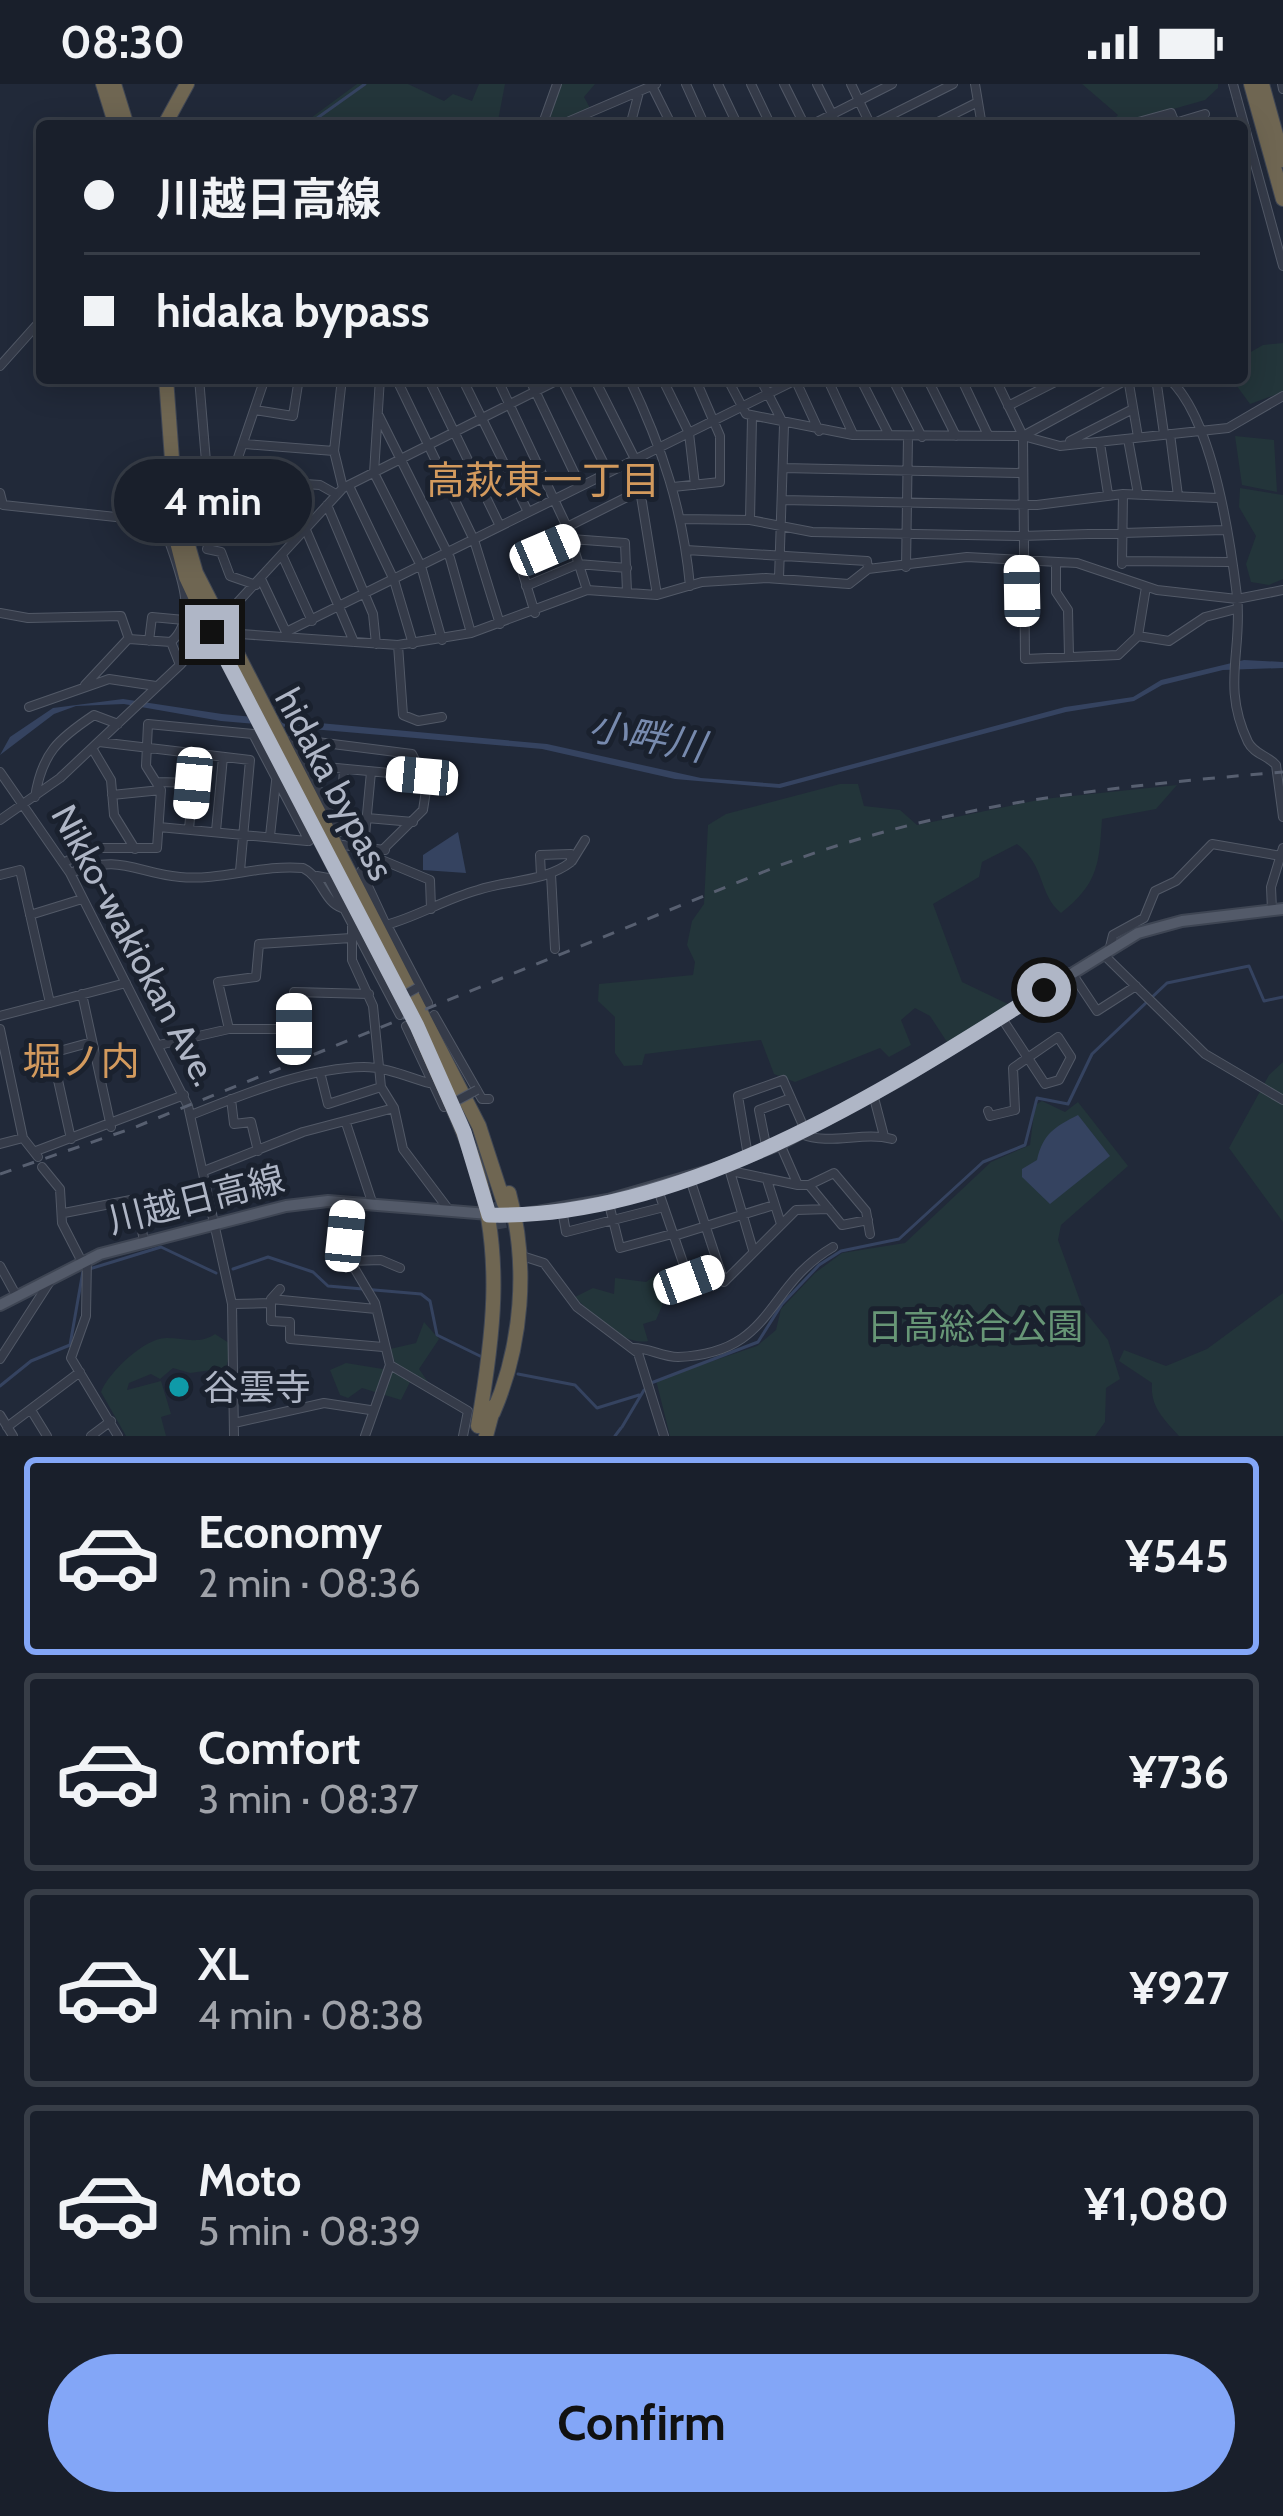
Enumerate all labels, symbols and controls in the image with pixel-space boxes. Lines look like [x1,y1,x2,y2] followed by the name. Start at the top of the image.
[60,15,185,69] text: 08:30
[156,172,381,226] text: 川越日高線
[156,284,429,338] text: hidaka bypass
[426,456,660,504] district label: 高萩東一丁目
[113,458,311,542] callout: 4 min
[164,477,262,525] text: 4 min
[505,519,585,581] car
[1003,555,1041,627] car
[185,605,239,659] route end
[266,681,404,887] street label: hidaka bypass
[585,701,713,771] water label: 小畔川
[172,746,214,820] car
[385,755,459,797] car
[42,797,228,1093] street label: Nikko-wakiokan Ave.
[1017,963,1071,1017] route start
[276,993,312,1065] car
[22,1037,140,1085] district label: 堀ノ内
[103,1156,289,1242] street label: 川越日高線
[323,1198,367,1274] car
[649,1251,729,1309] car
[867,1304,1083,1348] park label: 日高総合公園
[203,1365,311,1409] place label: 谷雲寺
[166,1374,192,1400] marker: 谷雲寺
[54,1502,162,1610] icon: car
[198,1505,382,1559] text: Economy
[1126,1529,1229,1583] text: ¥545
[198,1559,421,1607] text: 2 min · 08:36
[54,1718,162,1826] icon: car
[198,1721,361,1775] text: Comfort
[1129,1745,1229,1799] text: ¥736
[198,1775,419,1823] text: 3 min · 08:37
[54,1934,162,2042] icon: car
[198,1937,249,1991] text: XL
[1130,1961,1229,2015] text: ¥927
[198,1991,424,2039] text: 4 min · 08:38
[54,2150,162,2258] icon: car
[198,2153,301,2207] text: Moto
[1084,2177,1229,2231] text: ¥1,080
[198,2207,421,2255] text: 5 min · 08:39
[48,2354,1235,2492] button: Confirm

